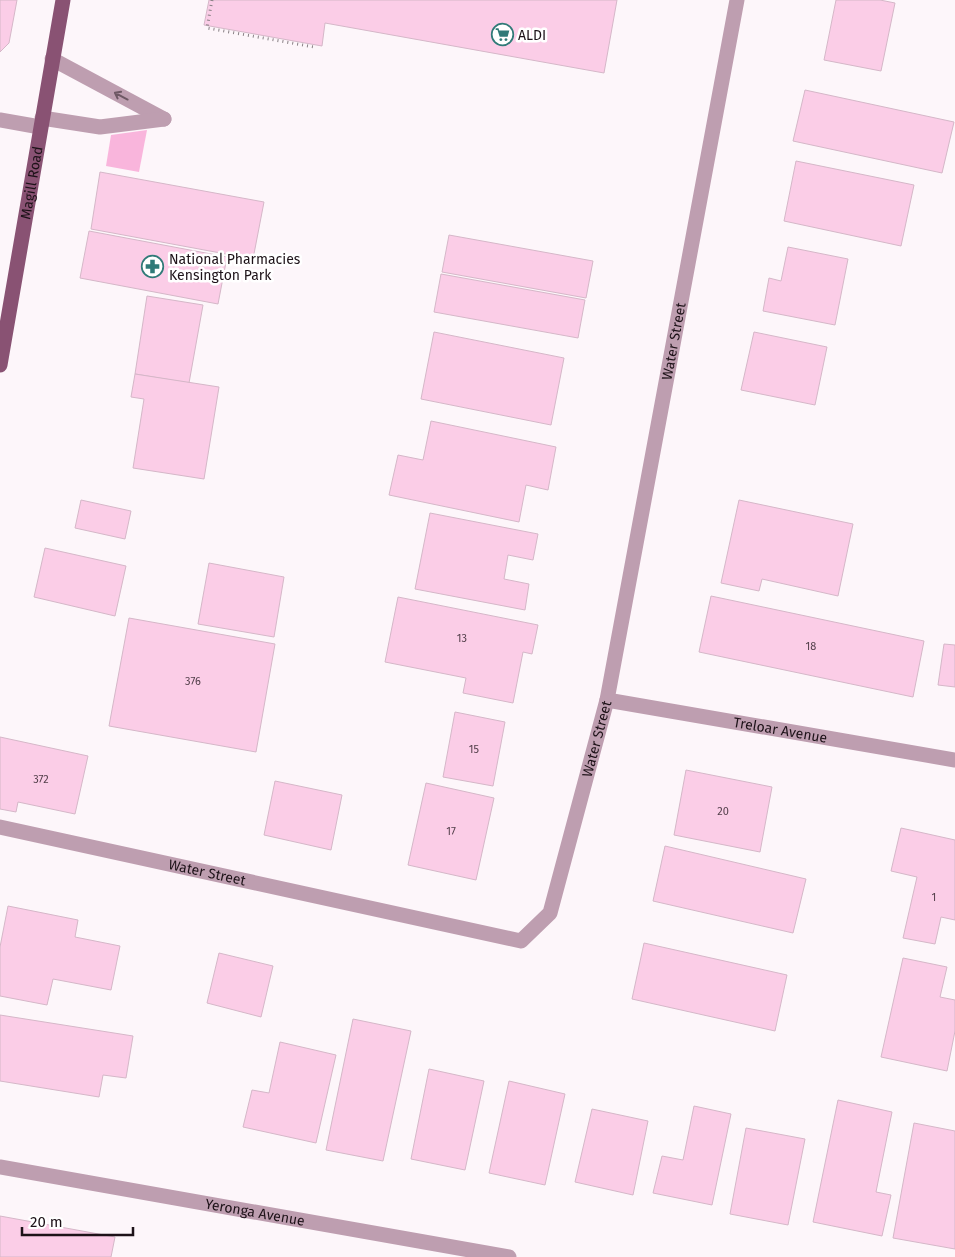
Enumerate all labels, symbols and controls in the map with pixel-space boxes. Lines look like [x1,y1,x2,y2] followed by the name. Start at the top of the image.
[490,23,514,47] supermarket icon: ALDI
[518,27,546,44] place label: ALDI
[114,91,129,101] one-way arrow
[17,145,47,221] street label: Magill Road
[169,251,301,284] place label: National Pharmacies Kensington Park
[141,255,165,279] pharmacy icon: National Pharmacies Kensington Park
[659,300,690,381] street label: Water Street
[457,632,467,645] house number: 13
[806,640,816,653] house number: 18
[185,675,201,688] house number: 376
[579,698,616,779] street label: Water Street
[732,714,829,747] street label: Treloar Avenue
[469,743,480,756] house number: 15
[33,773,49,786] house number: 372
[717,805,729,818] house number: 20
[446,825,456,838] house number: 17
[167,856,248,890] street label: Water Street
[932,891,936,904] house number: 1
[204,1195,306,1230] street label: Yeronga Avenue
[22,1204,134,1236] scale bar
[30,1213,63,1231] text: 20 m

